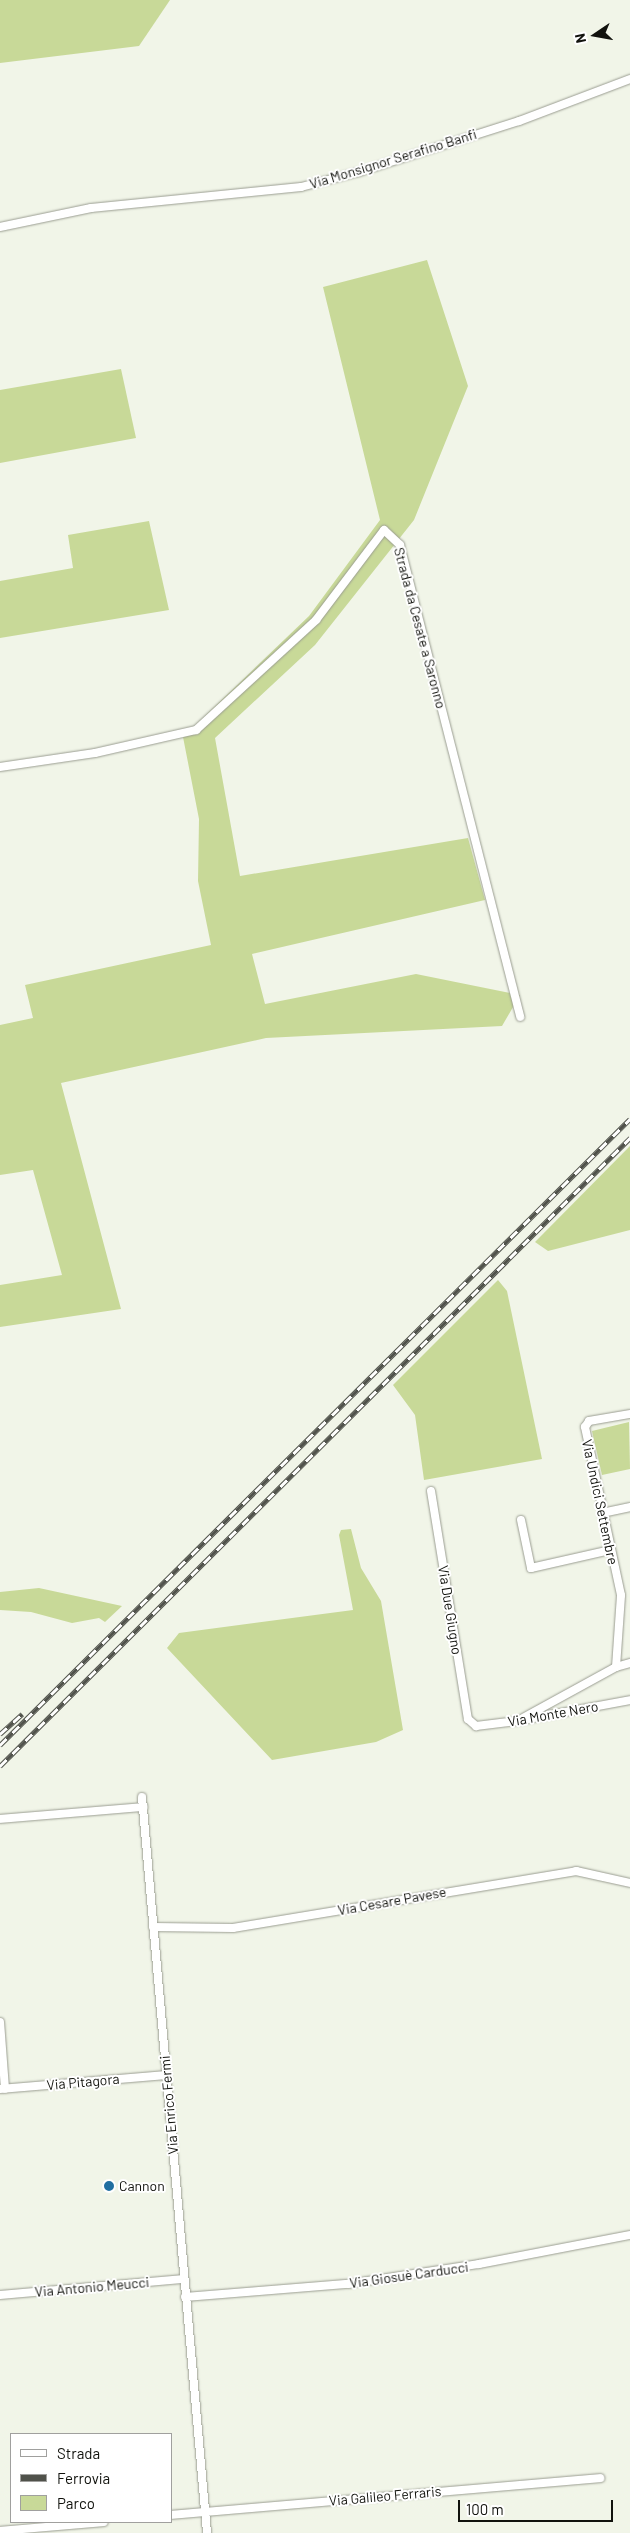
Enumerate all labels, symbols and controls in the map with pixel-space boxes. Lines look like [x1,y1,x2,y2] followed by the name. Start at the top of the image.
[570,10,620,60] north arrow
[571,32,589,45] text: N
[307,126,479,192] street label: Via Monsignor Serafino Banfi
[390,546,450,710] street label: Strada da Cesate a Saronno
[578,1438,622,1566] street label: Via Undici Settembre
[435,1564,465,1656] street label: Via Due Giugno
[506,1698,600,1730] street label: Via Monte Nero
[336,1883,448,1919] street label: Via Cesare Pavese
[156,2055,182,2155] street label: Via Enrico Fermi
[46,2070,120,2094] street label: Via Pitagora
[119,2178,165,2194] place label: Cannon
[103,2180,115,2192] marker: Cannon
[348,2258,470,2292] street label: Via Giosuè Carducci
[34,2274,150,2300] street label: Via Antonio Meucci
[10,2433,172,2523] legend
[57,2444,100,2462] text: Strada
[57,2469,110,2487] text: Ferrovia
[328,2483,442,2509] street label: Via Galileo Ferraris
[460,2490,615,2522] scale bar
[57,2494,95,2512] text: Parco
[466,2500,504,2518] text: 100 m

